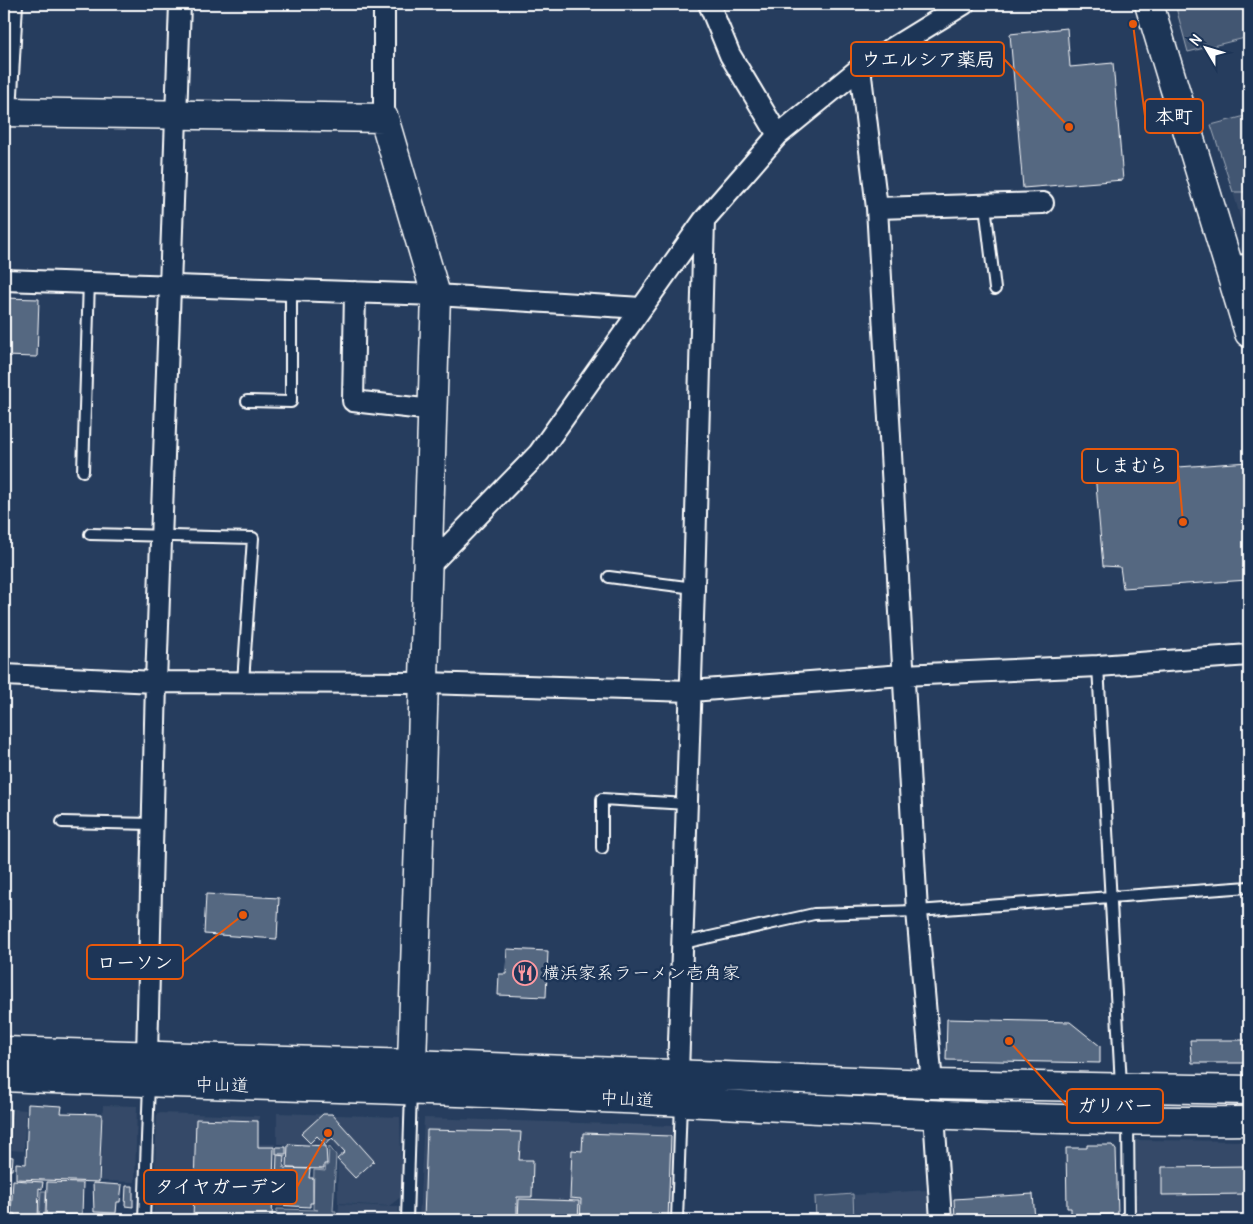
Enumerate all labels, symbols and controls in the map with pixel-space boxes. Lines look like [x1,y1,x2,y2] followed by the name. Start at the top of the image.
[1180,22,1230,72] north arrow
[1186,31,1206,49] text: N
[851,42,1004,76] callout: ウエルシア薬局
[861,47,995,71] text: ウエルシア薬局
[1145,99,1203,133] callout: 本町
[1155,104,1193,128] text: 本町
[1082,449,1178,483] callout: しまむら
[1092,453,1168,477] text: しまむら
[87,945,183,979] callout: ローソン
[97,950,173,974] text: ローソン
[512,960,538,986] restaurant icon: 横浜家系ラーメン壱角家
[542,961,740,984] place label: 横浜家系ラーメン壱角家
[195,1073,249,1096] street label: 中山道
[599,1086,655,1111] street label: 中山道
[1067,1089,1163,1123] callout: ガリバー
[1077,1093,1153,1117] text: ガリバー
[144,1170,297,1204] callout: タイヤガーデン
[155,1174,287,1198] text: タイヤガーデン

